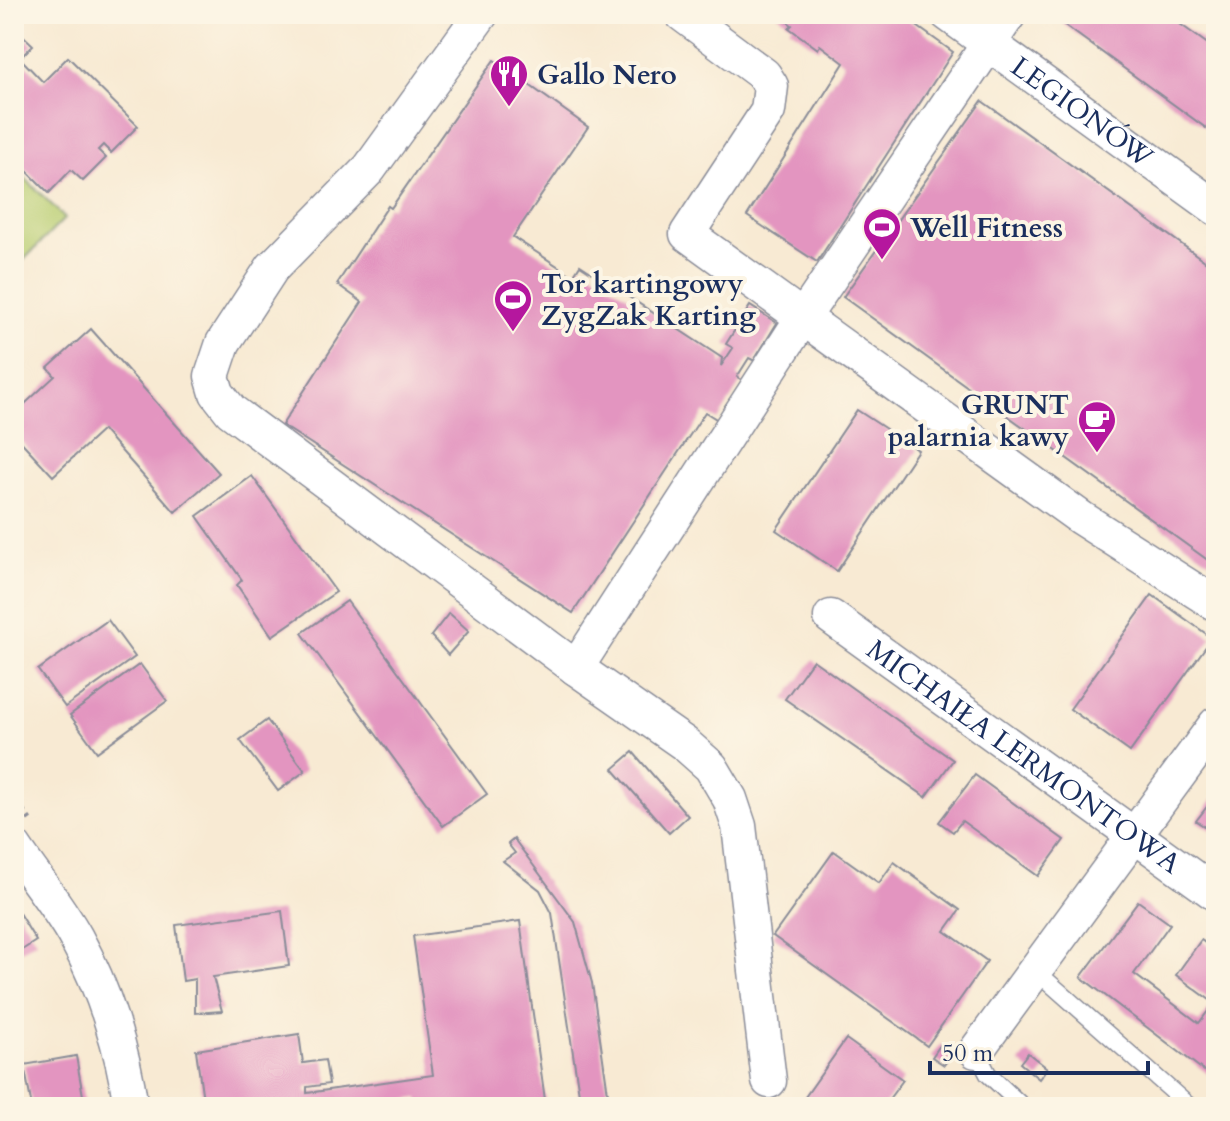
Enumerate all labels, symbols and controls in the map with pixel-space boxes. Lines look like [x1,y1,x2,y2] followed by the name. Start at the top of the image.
[1003,48,1161,176] street label: LEGIONÓW
[488,53,530,108] restaurant icon: Gallo Nero
[537,56,677,94] place label: Gallo Nero
[861,206,903,261] sports icon: Well Fitness
[909,209,1063,247] place label: Well Fitness
[541,265,756,335] place label: Tor kartingowy ZygZak Karting
[492,278,534,333] sports icon: Tor kartingowy ZygZak Karting
[888,386,1069,456] place label: GRUNT palarnia kawy
[1076,399,1118,454] cafe icon: GRUNT palarnia kawy
[859,631,1188,883] street label: MICHAIŁA LERMONTOWA
[930,1025,1148,1075] scale bar
[942,1037,994,1070] text: 50 m

